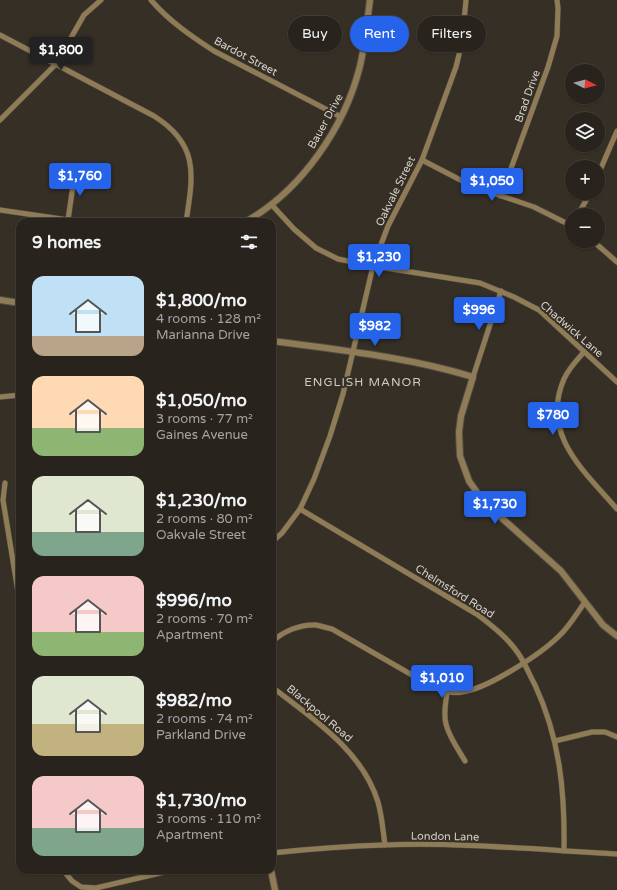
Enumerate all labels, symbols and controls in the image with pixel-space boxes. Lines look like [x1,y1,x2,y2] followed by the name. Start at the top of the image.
[288,16,342,52] chip: Buy
[350,16,409,52] chip: Rent
[417,16,486,52] chip: Filters
[212,34,280,79] street label: Bardot Street
[28,37,94,71] pin: $1,800
[39,42,83,58] text: $1,800
[565,64,605,104] north arrow
[565,64,605,248] map controls
[512,68,543,124] street label: Brad Drive
[305,91,346,151] street label: Bauer Drive
[565,112,605,152] button: layers
[373,154,418,228] street label: Oakvale Street
[565,160,605,200] button: +
[47,163,113,197] pin: $1,760
[58,168,102,184] text: $1,760
[459,168,525,202] pin: $1,050
[470,173,514,189] text: $1,050
[565,208,605,248] button: −
[238,231,260,253] icon: filters
[32,232,101,253] text: 9 homes
[346,244,412,278] pin: $1,230
[357,249,401,265] text: $1,230
[156,290,247,311] text: $1,800/mo
[64,292,112,340] icon: home
[455,297,503,331] pin: $996
[538,299,606,360] street label: Chadwick Lane
[463,302,495,318] text: $996
[156,311,261,327] text: 4 rooms · 128 m²
[351,313,399,347] pin: $982
[359,318,391,334] text: $982
[156,327,250,343] text: Marianna Drive
[304,375,422,389] district label: ENGLISH MANOR
[156,390,247,411] text: $1,050/mo
[64,392,112,440] icon: home
[529,402,577,436] pin: $780
[537,407,569,423] text: $780
[156,411,253,427] text: 3 rooms · 77 m²
[156,427,248,443] text: Gaines Avenue
[156,490,247,511] text: $1,230/mo
[462,491,528,525] pin: $1,730
[64,492,112,540] icon: home
[473,496,517,512] text: $1,730
[156,511,253,527] text: 2 rooms · 80 m²
[156,527,246,543] text: Oakvale Street
[413,562,497,621] street label: Chelmsford Road
[156,590,232,611] text: $996/mo
[64,592,112,640] icon: home
[156,611,253,627] text: 2 rooms · 70 m²
[156,627,223,643] text: Apartment
[409,665,475,699] pin: $1,010
[420,670,464,686] text: $1,010
[284,682,355,745] street label: Blackpool Road
[156,690,232,711] text: $982/mo
[64,692,112,740] icon: home
[156,711,253,727] text: 2 rooms · 74 m²
[156,727,246,743] text: Parkland Drive
[156,790,247,811] text: $1,730/mo
[64,792,112,840] icon: home
[156,811,261,827] text: 3 rooms · 110 m²
[156,827,223,843] text: Apartment
[411,829,479,844] street label: London Lane

